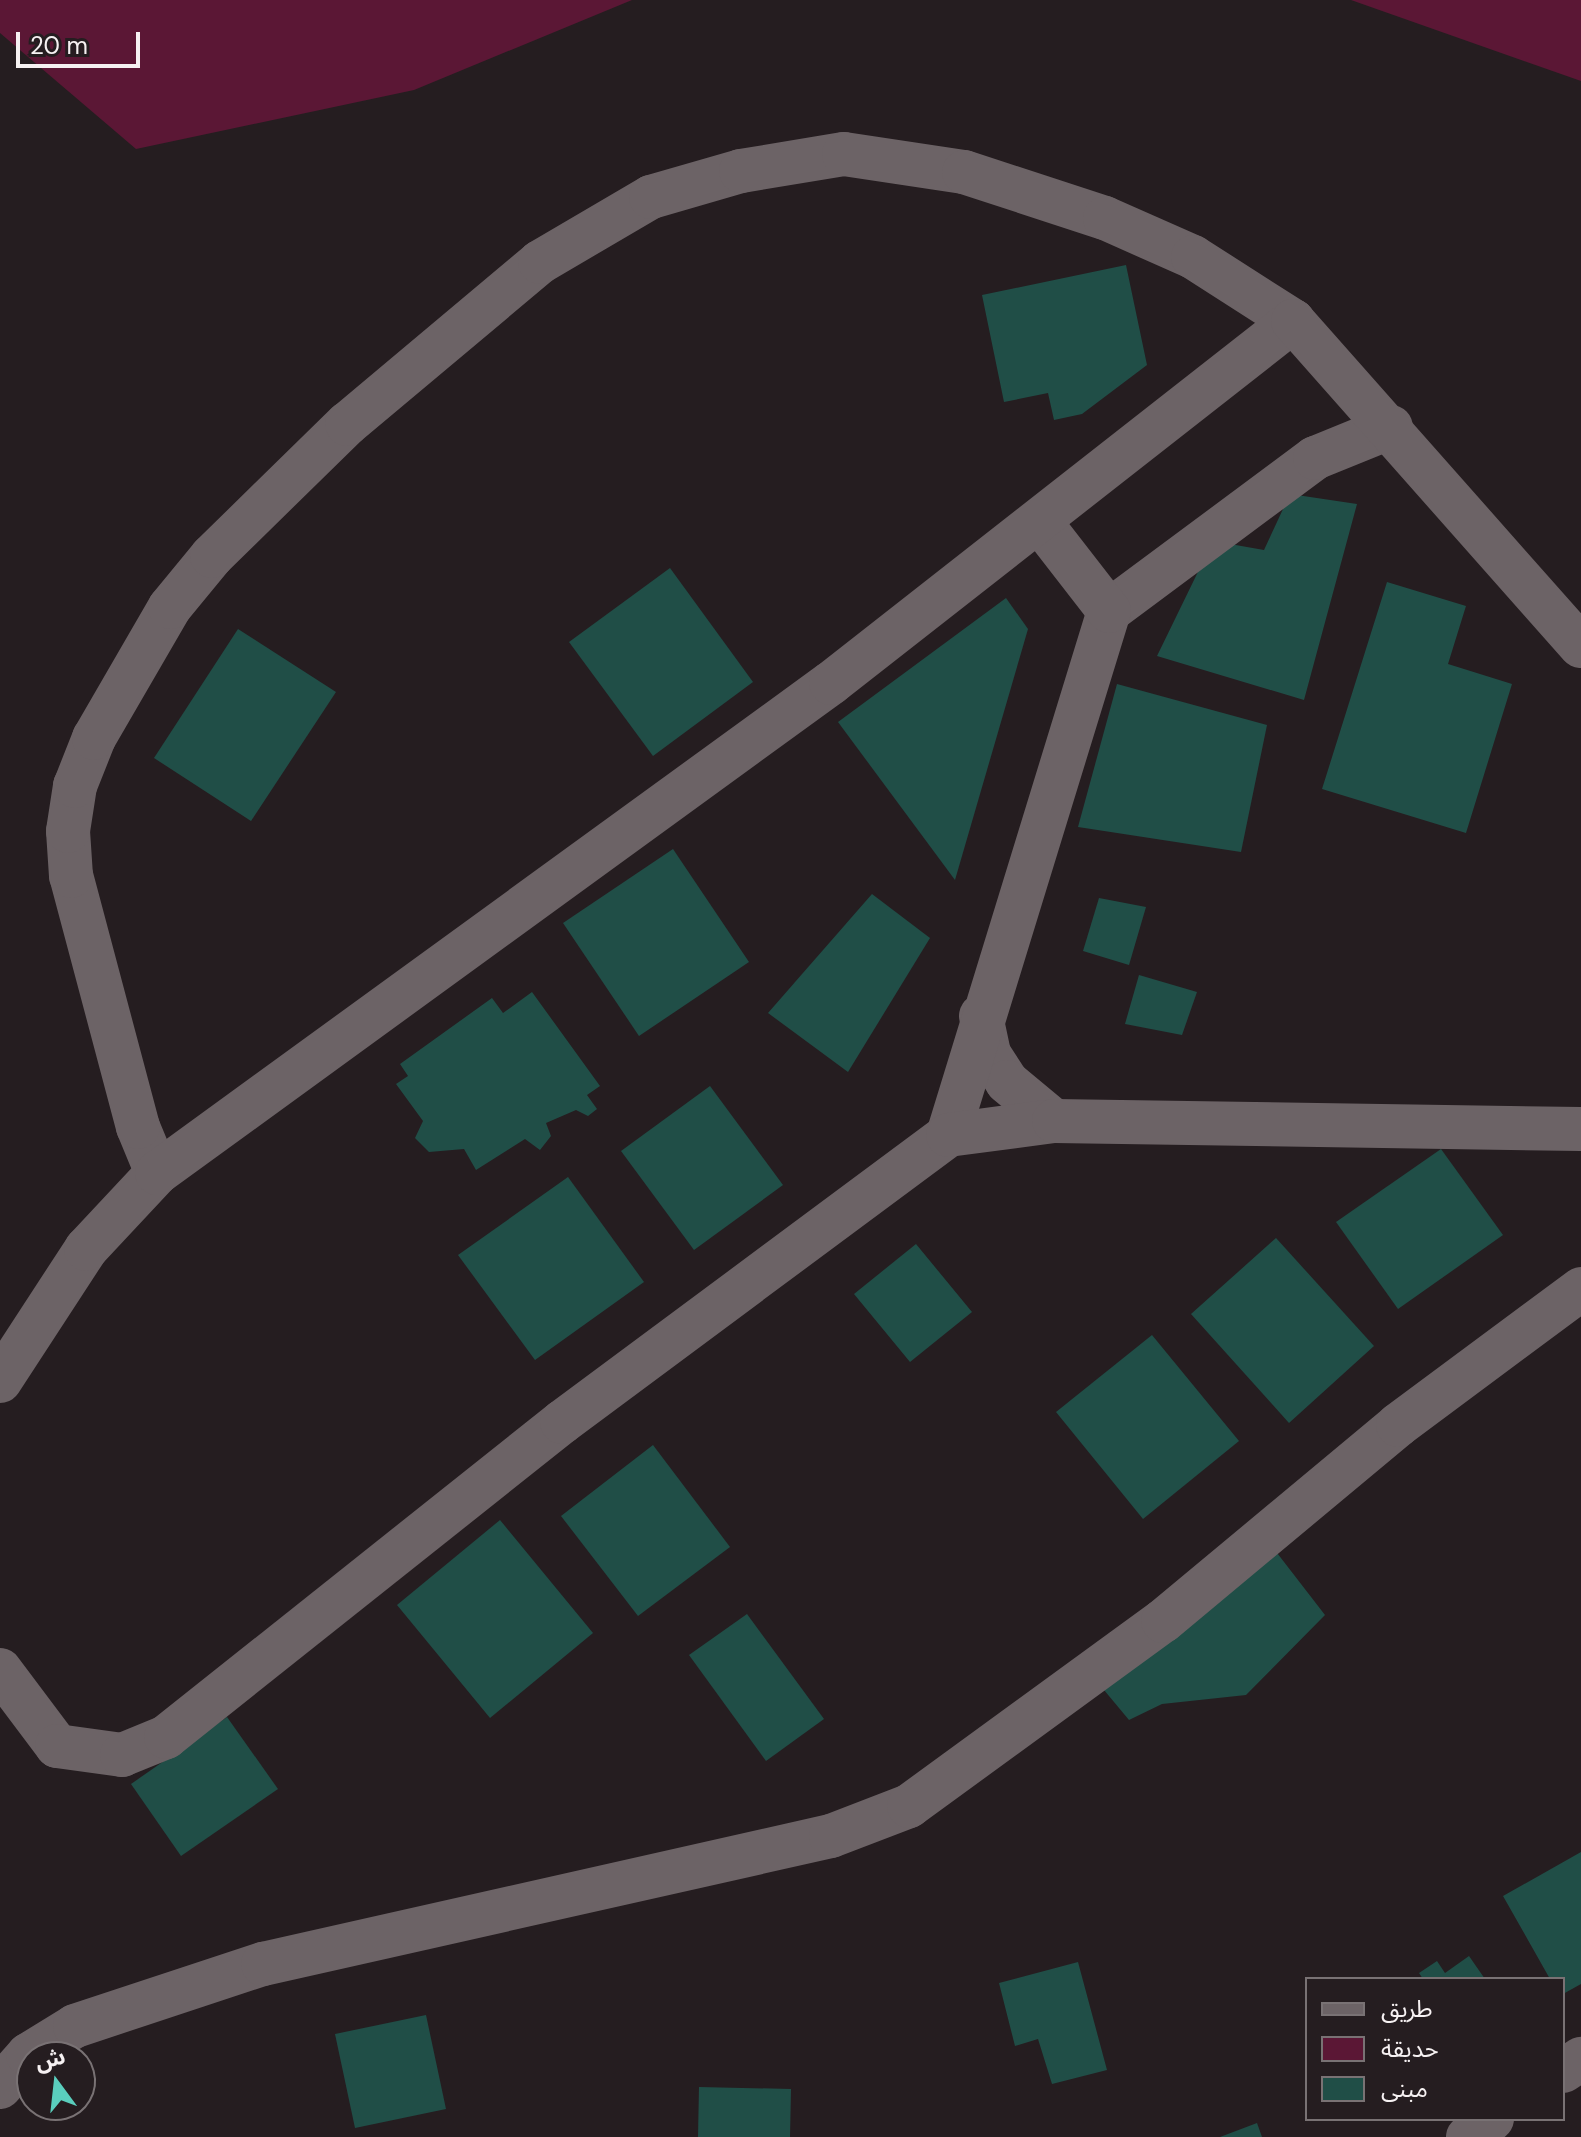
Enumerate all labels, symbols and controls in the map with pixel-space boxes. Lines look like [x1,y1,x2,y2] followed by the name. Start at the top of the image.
[20,16,144,66] scale bar
[30,30,88,61] text: 20 m
[1305,1977,1565,2121] legend
[1381,1993,1433,2024] text: طريق
[1381,2033,1439,2064] text: حديقة
[16,2041,96,2121] north arrow
[32,2041,68,2077] text: ش
[1381,2073,1428,2104] text: مبنى

